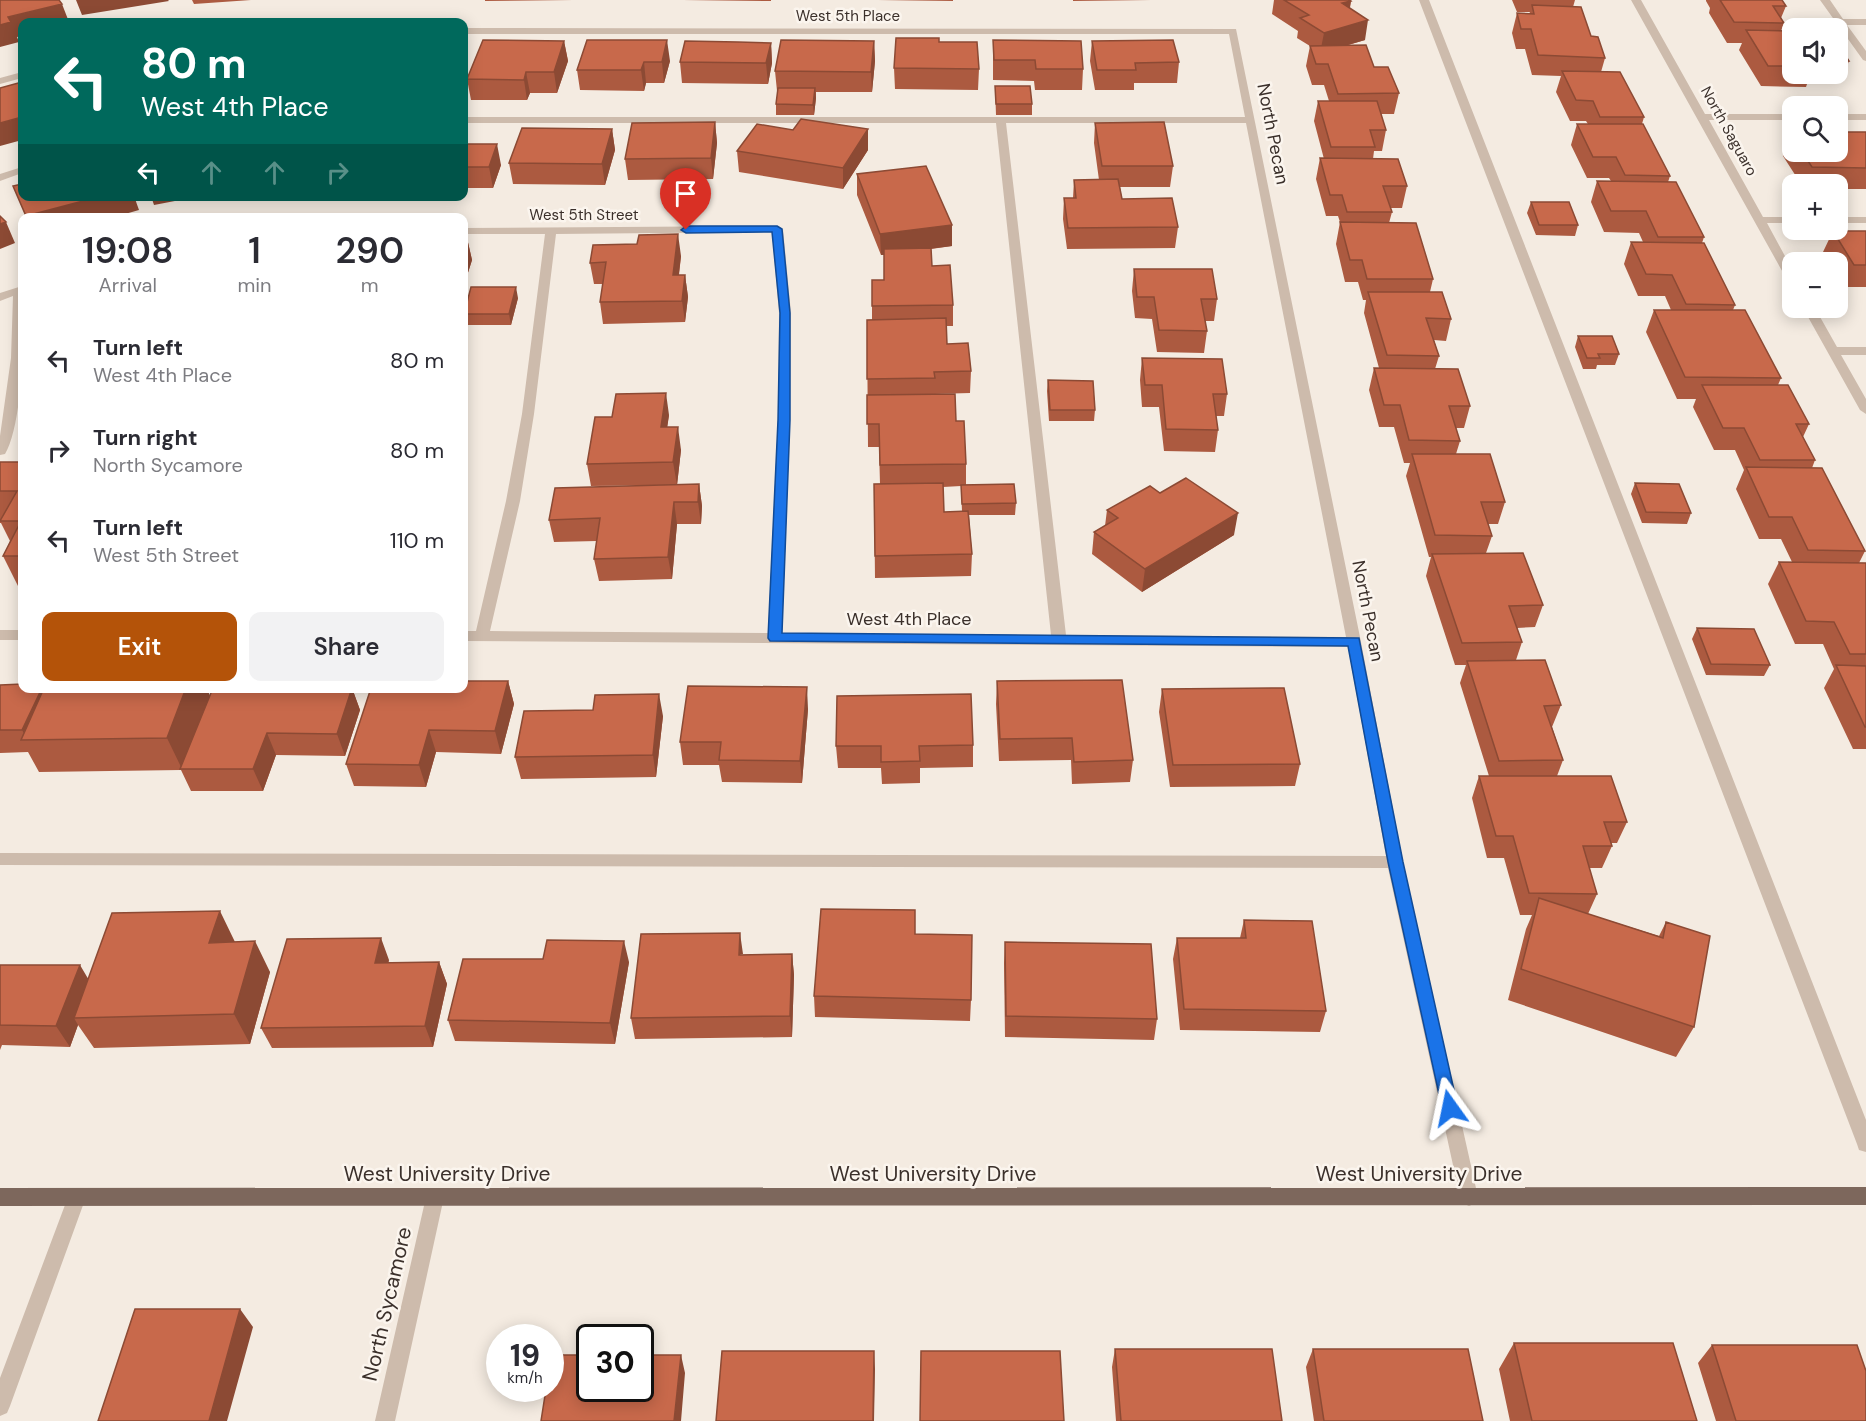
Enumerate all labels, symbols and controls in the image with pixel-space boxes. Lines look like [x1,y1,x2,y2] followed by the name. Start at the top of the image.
[796,6,900,26] street label: West 5th Place
[1782,18,1848,318] map controls
[1782,18,1848,84] button: sound
[141,36,247,91] text: 80 m
[42,42,120,120] icon: left
[1251,81,1295,187] street label: North Pecan
[1696,83,1762,179] street label: North Saguaro
[141,89,329,124] text: West 4th Place
[1782,96,1848,162] button: search
[132,156,165,189] icon: left
[195,156,228,189] icon: ahead
[258,156,291,189] icon: ahead
[321,156,354,189] icon: right
[660,168,711,230] pin
[1782,174,1848,240] button: +
[669,177,702,210] icon: arrive
[529,205,639,225] street label: West 5th Street
[82,227,174,274] text: 19:08
[248,227,261,274] text: 1
[336,227,404,274] text: 290
[1782,252,1848,318] button: −
[99,272,157,298] text: Arrival
[237,272,272,298] text: min
[361,272,379,298] text: m
[93,333,183,362] text: Turn left
[42,344,75,377] icon: left
[390,346,444,375] text: 80 m
[93,362,232,388] text: West 4th Place
[93,423,198,452] text: Turn right
[42,434,75,467] icon: right
[390,436,444,465] text: 80 m
[93,452,243,478] text: North Sycamore
[93,513,183,542] text: Turn left
[42,524,75,557] icon: left
[390,526,444,555] text: 110 m
[93,542,239,568] text: West 5th Street
[1346,558,1390,664] street label: North Pecan
[846,607,972,631] street label: West 4th Place
[42,612,237,681] button: Exit
[249,612,444,681] button: Share
[1418,1076,1482,1140] position arrow
[344,1160,551,1188] street label: West University Drive
[830,1160,1037,1188] street label: West University Drive
[1316,1160,1523,1188] street label: West University Drive
[356,1224,418,1384] street label: North Sycamore
[576,1324,654,1402] speed limit sign: 30
[510,1336,540,1375] text: 19
[507,1368,543,1388] text: km/h

